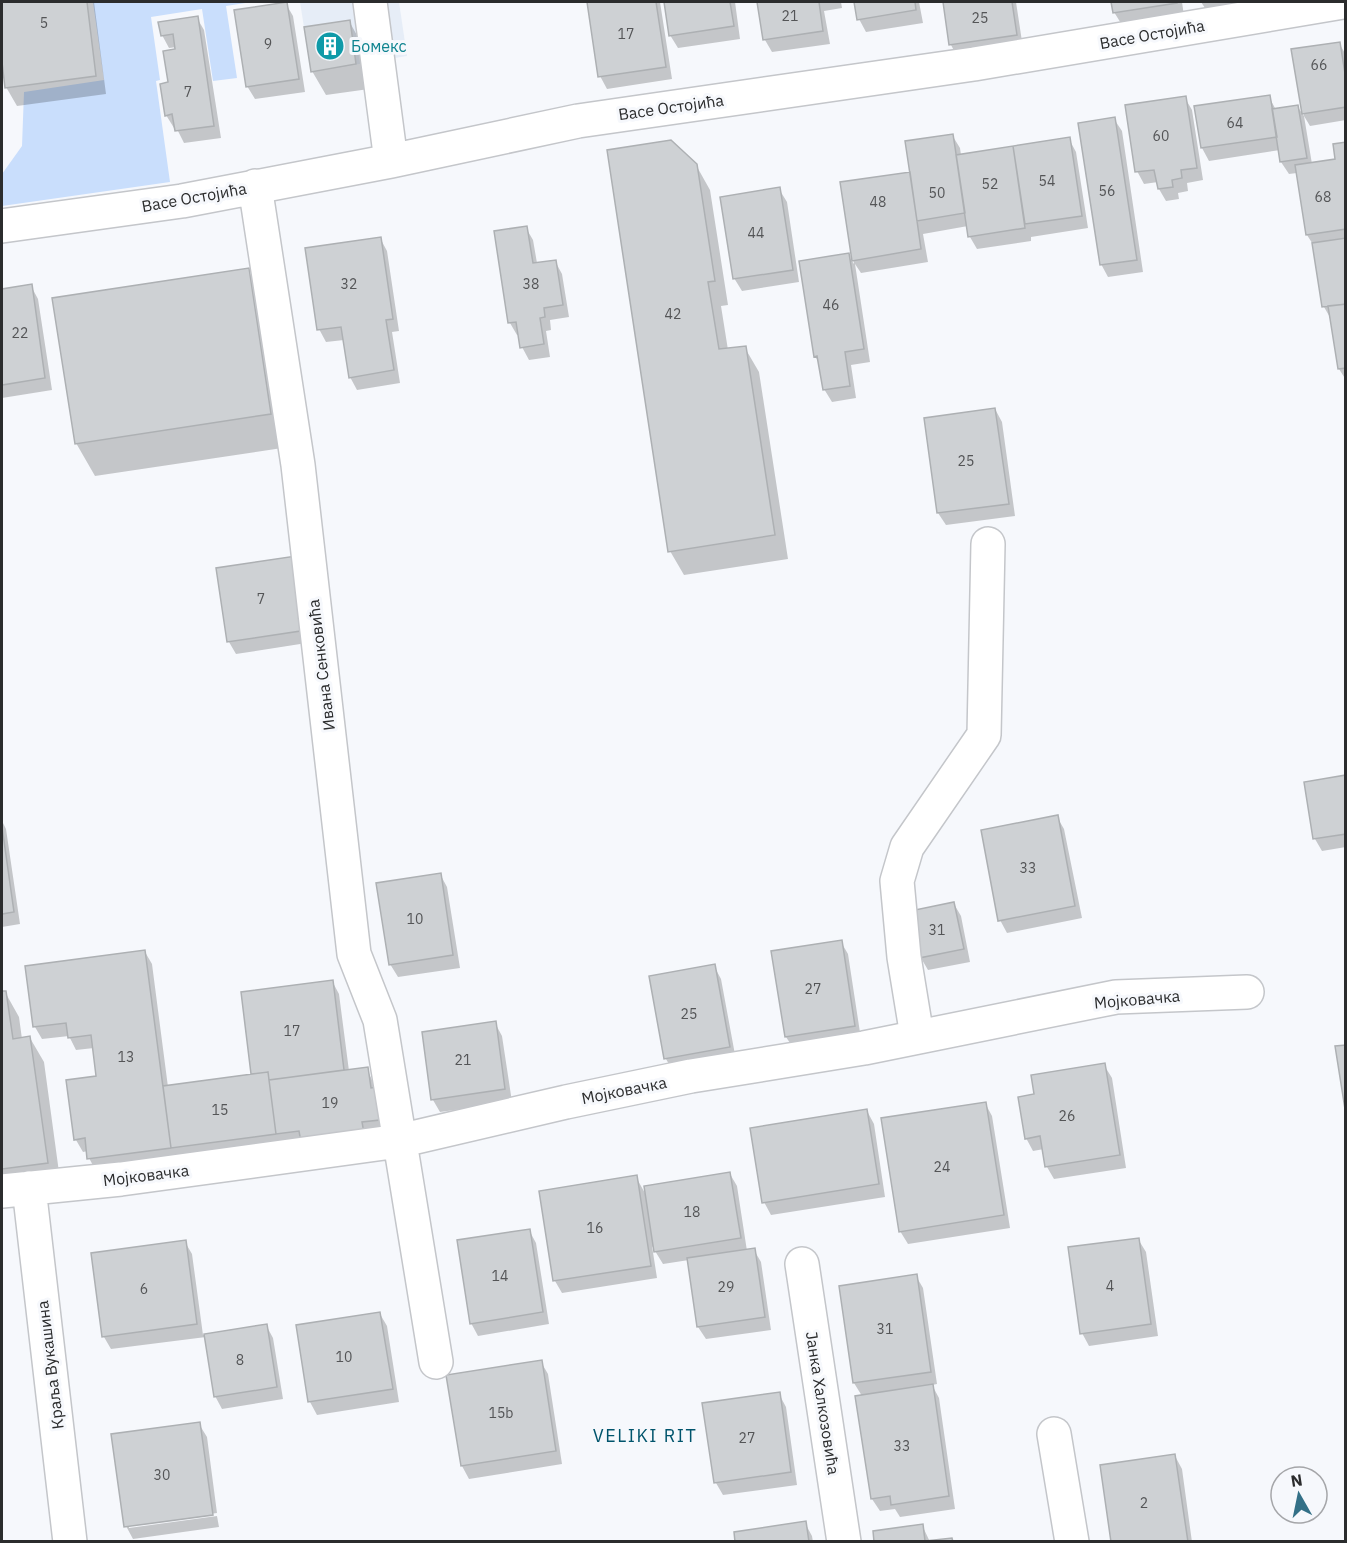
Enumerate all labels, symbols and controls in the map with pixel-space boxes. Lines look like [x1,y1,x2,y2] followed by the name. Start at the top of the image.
[782,7,798,25] house number: 21
[972,9,988,27] house number: 25
[40,14,48,32] house number: 5
[1098,15,1207,53] street label: Васе Остојића
[618,25,634,43] house number: 17
[314,30,346,62] building icon: Бомекс
[264,35,272,53] house number: 9
[351,36,407,56] place label: Бомекс
[1311,56,1327,74] house number: 66
[184,83,192,101] house number: 7
[617,90,725,124] street label: Васе Остојића
[1227,114,1243,132] house number: 64
[1153,127,1169,145] house number: 60
[1039,172,1055,190] house number: 54
[982,175,998,193] house number: 52
[140,178,249,216] street label: Васе Остојића
[1099,182,1115,200] house number: 56
[929,184,945,202] house number: 50
[1315,188,1331,206] house number: 68
[870,193,886,211] house number: 48
[748,224,764,242] house number: 44
[341,275,357,293] house number: 32
[523,275,539,293] house number: 38
[823,296,839,314] house number: 46
[665,305,681,323] house number: 42
[12,324,28,342] house number: 22
[958,452,974,470] house number: 25
[257,590,265,608] house number: 7
[303,598,339,732] street label: Ивана Сенковића
[1020,859,1036,877] house number: 33
[407,910,423,928] house number: 10
[929,921,945,939] house number: 31
[805,980,821,998] house number: 27
[1093,985,1181,1013] street label: Мојковачка
[681,1005,697,1023] house number: 25
[284,1022,300,1040] house number: 17
[118,1048,134,1066] house number: 13
[455,1051,471,1069] house number: 21
[580,1072,669,1108] street label: Мојковачка
[322,1094,338,1112] house number: 19
[212,1101,228,1119] house number: 15
[1059,1107,1075,1125] house number: 26
[934,1158,950,1176] house number: 24
[102,1160,191,1190] street label: Мојковачка
[684,1203,700,1221] house number: 18
[587,1219,603,1237] house number: 16
[492,1267,508,1285] house number: 14
[1106,1277,1114,1295] house number: 4
[718,1278,734,1296] house number: 29
[140,1280,148,1298] house number: 6
[32,1299,68,1430] street label: Краља Вукашина
[877,1320,893,1338] house number: 31
[802,1330,844,1477] street label: Јанка Халкозовића
[336,1348,352,1366] house number: 10
[236,1351,244,1369] house number: 8
[489,1404,513,1422] house number: 15b
[593,1424,697,1447] district label: VELIKI RIT
[739,1429,755,1447] house number: 27
[894,1437,910,1455] house number: 33
[1269,1465,1329,1525] north arrow
[154,1466,170,1484] house number: 30
[1289,1469,1304,1491] text: N
[1140,1494,1148,1512] house number: 2

